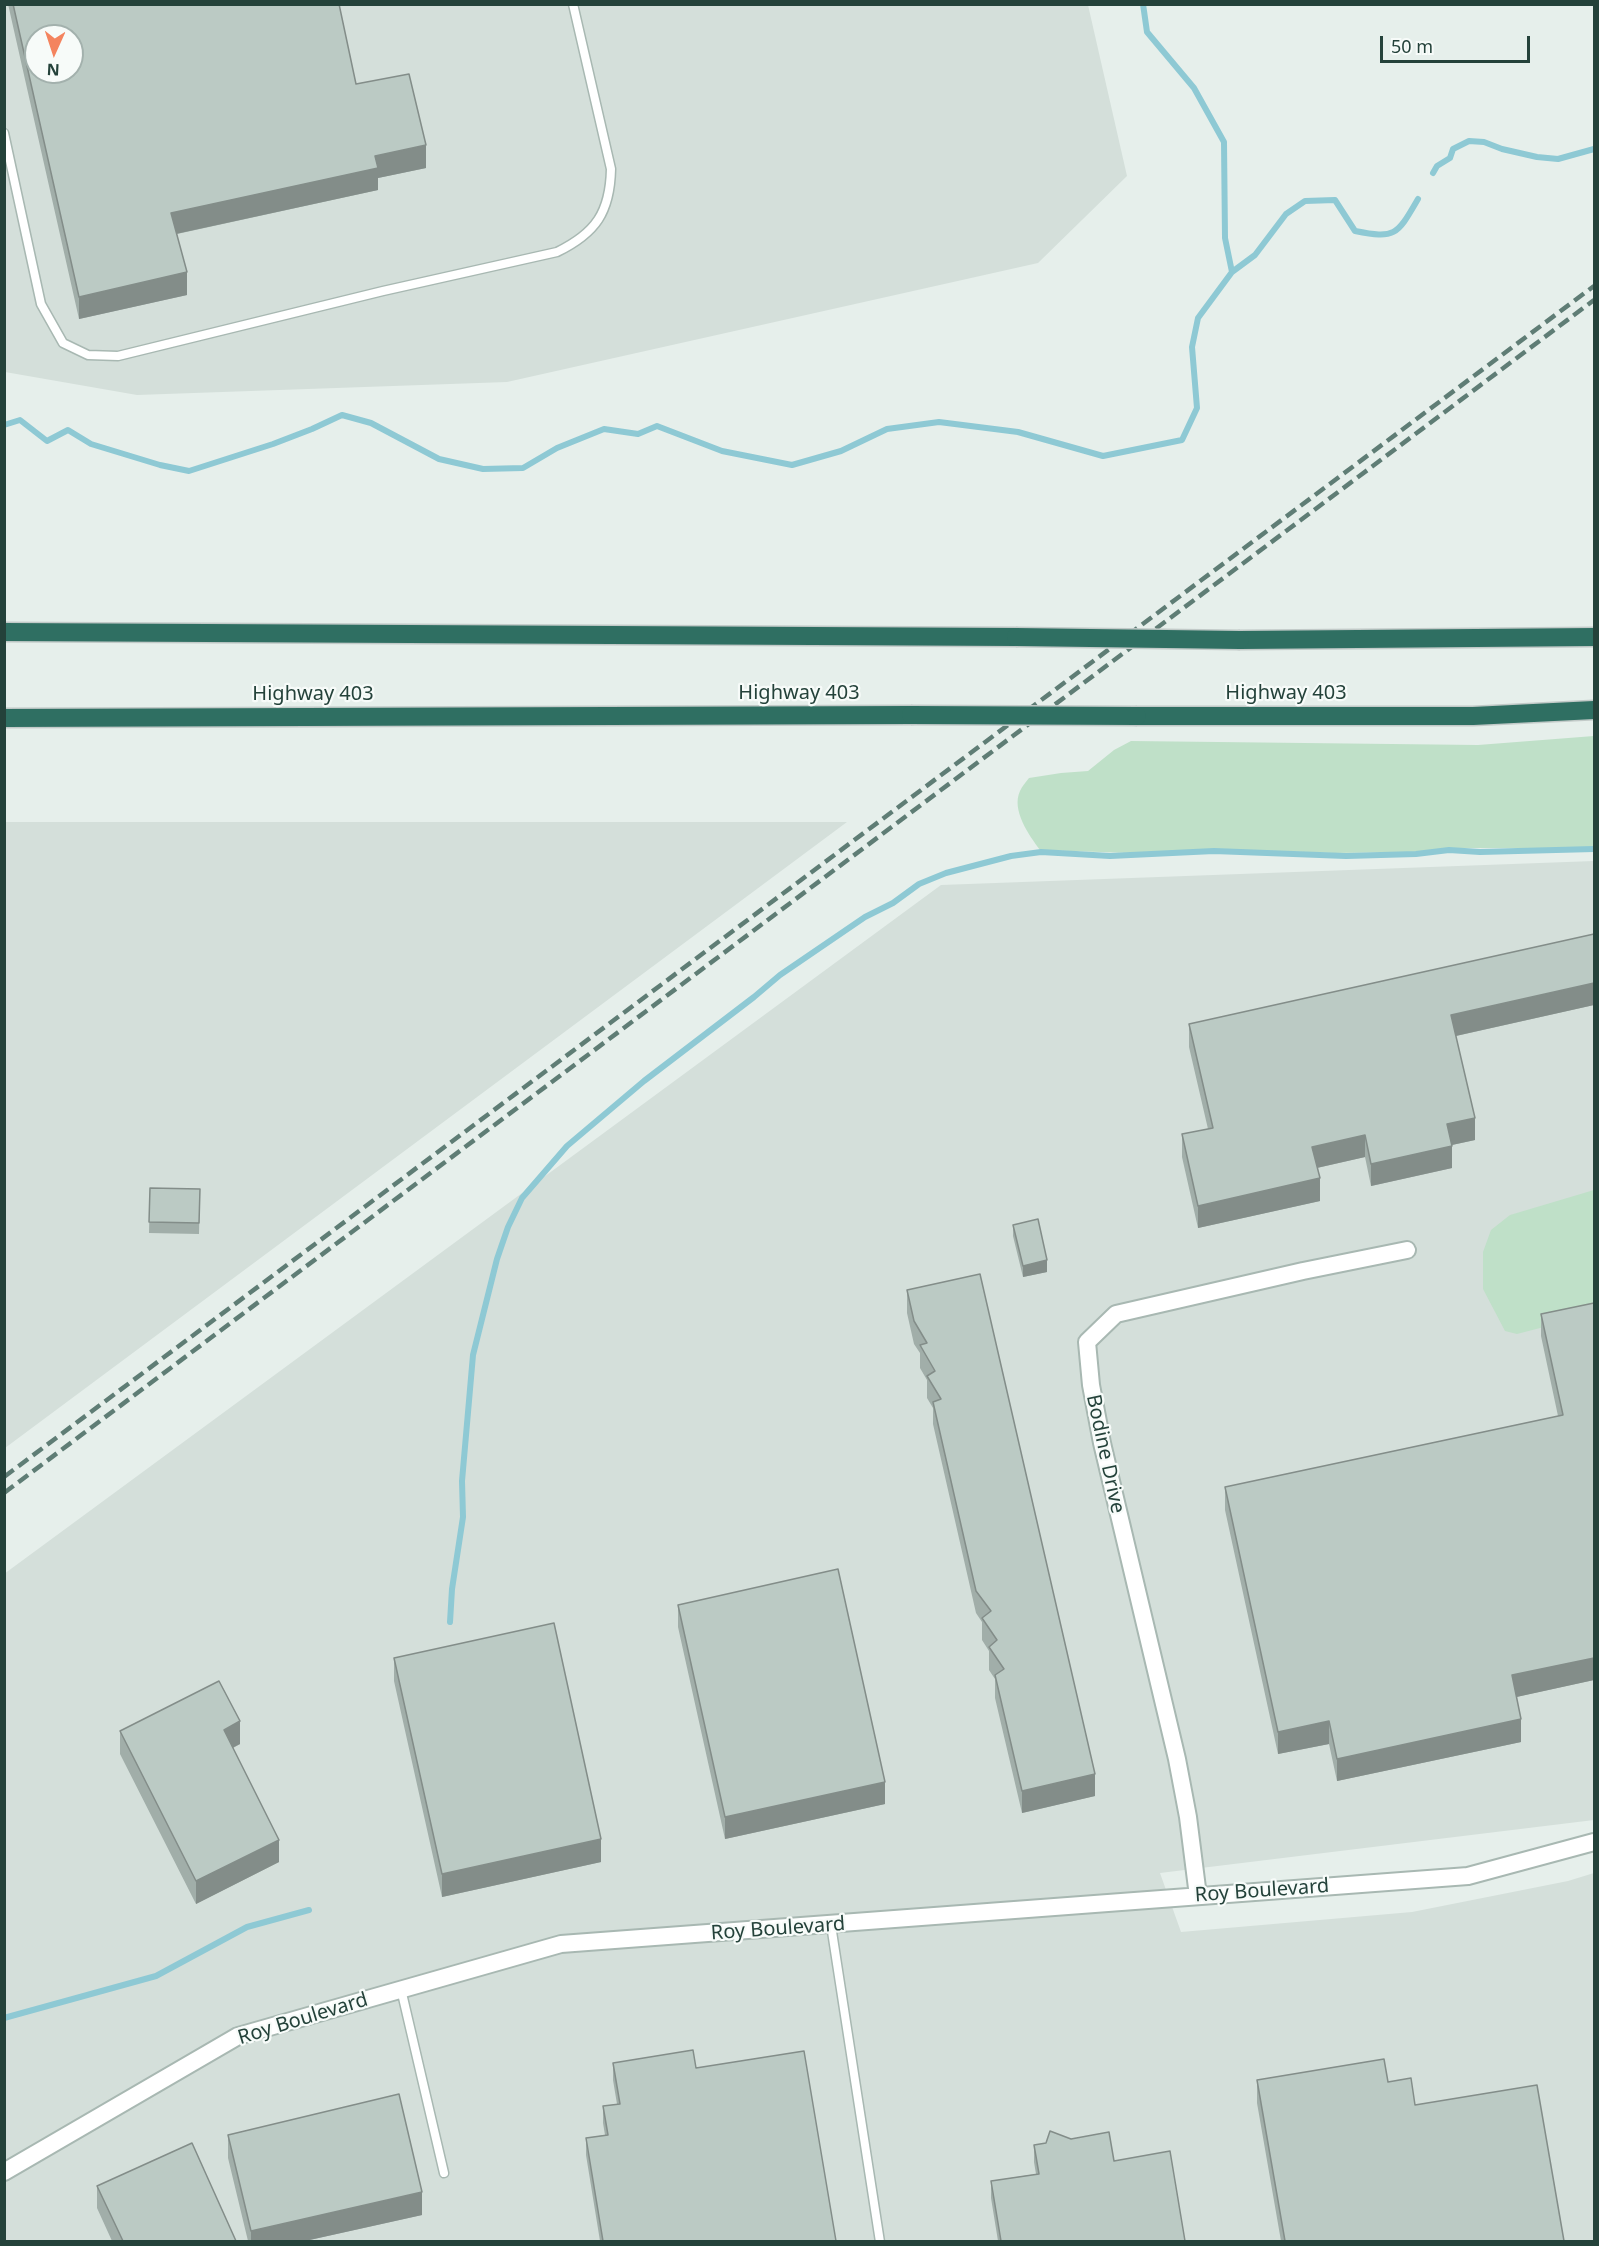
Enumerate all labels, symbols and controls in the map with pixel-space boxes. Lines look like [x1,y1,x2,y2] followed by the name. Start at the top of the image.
[24,24,84,84] north arrow
[1383,24,1533,62] scale bar
[1391,34,1433,58] text: 50 m
[46,59,60,81] text: N
[738,681,860,705] street label: Highway 403
[1225,681,1347,705] street label: Highway 403
[252,682,374,706] street label: Highway 403
[1081,1392,1129,1516] street label: Bodine Drive
[1194,1874,1330,1908] street label: Roy Boulevard
[710,1912,846,1946] street label: Roy Boulevard
[235,1988,371,2050] street label: Roy Boulevard

